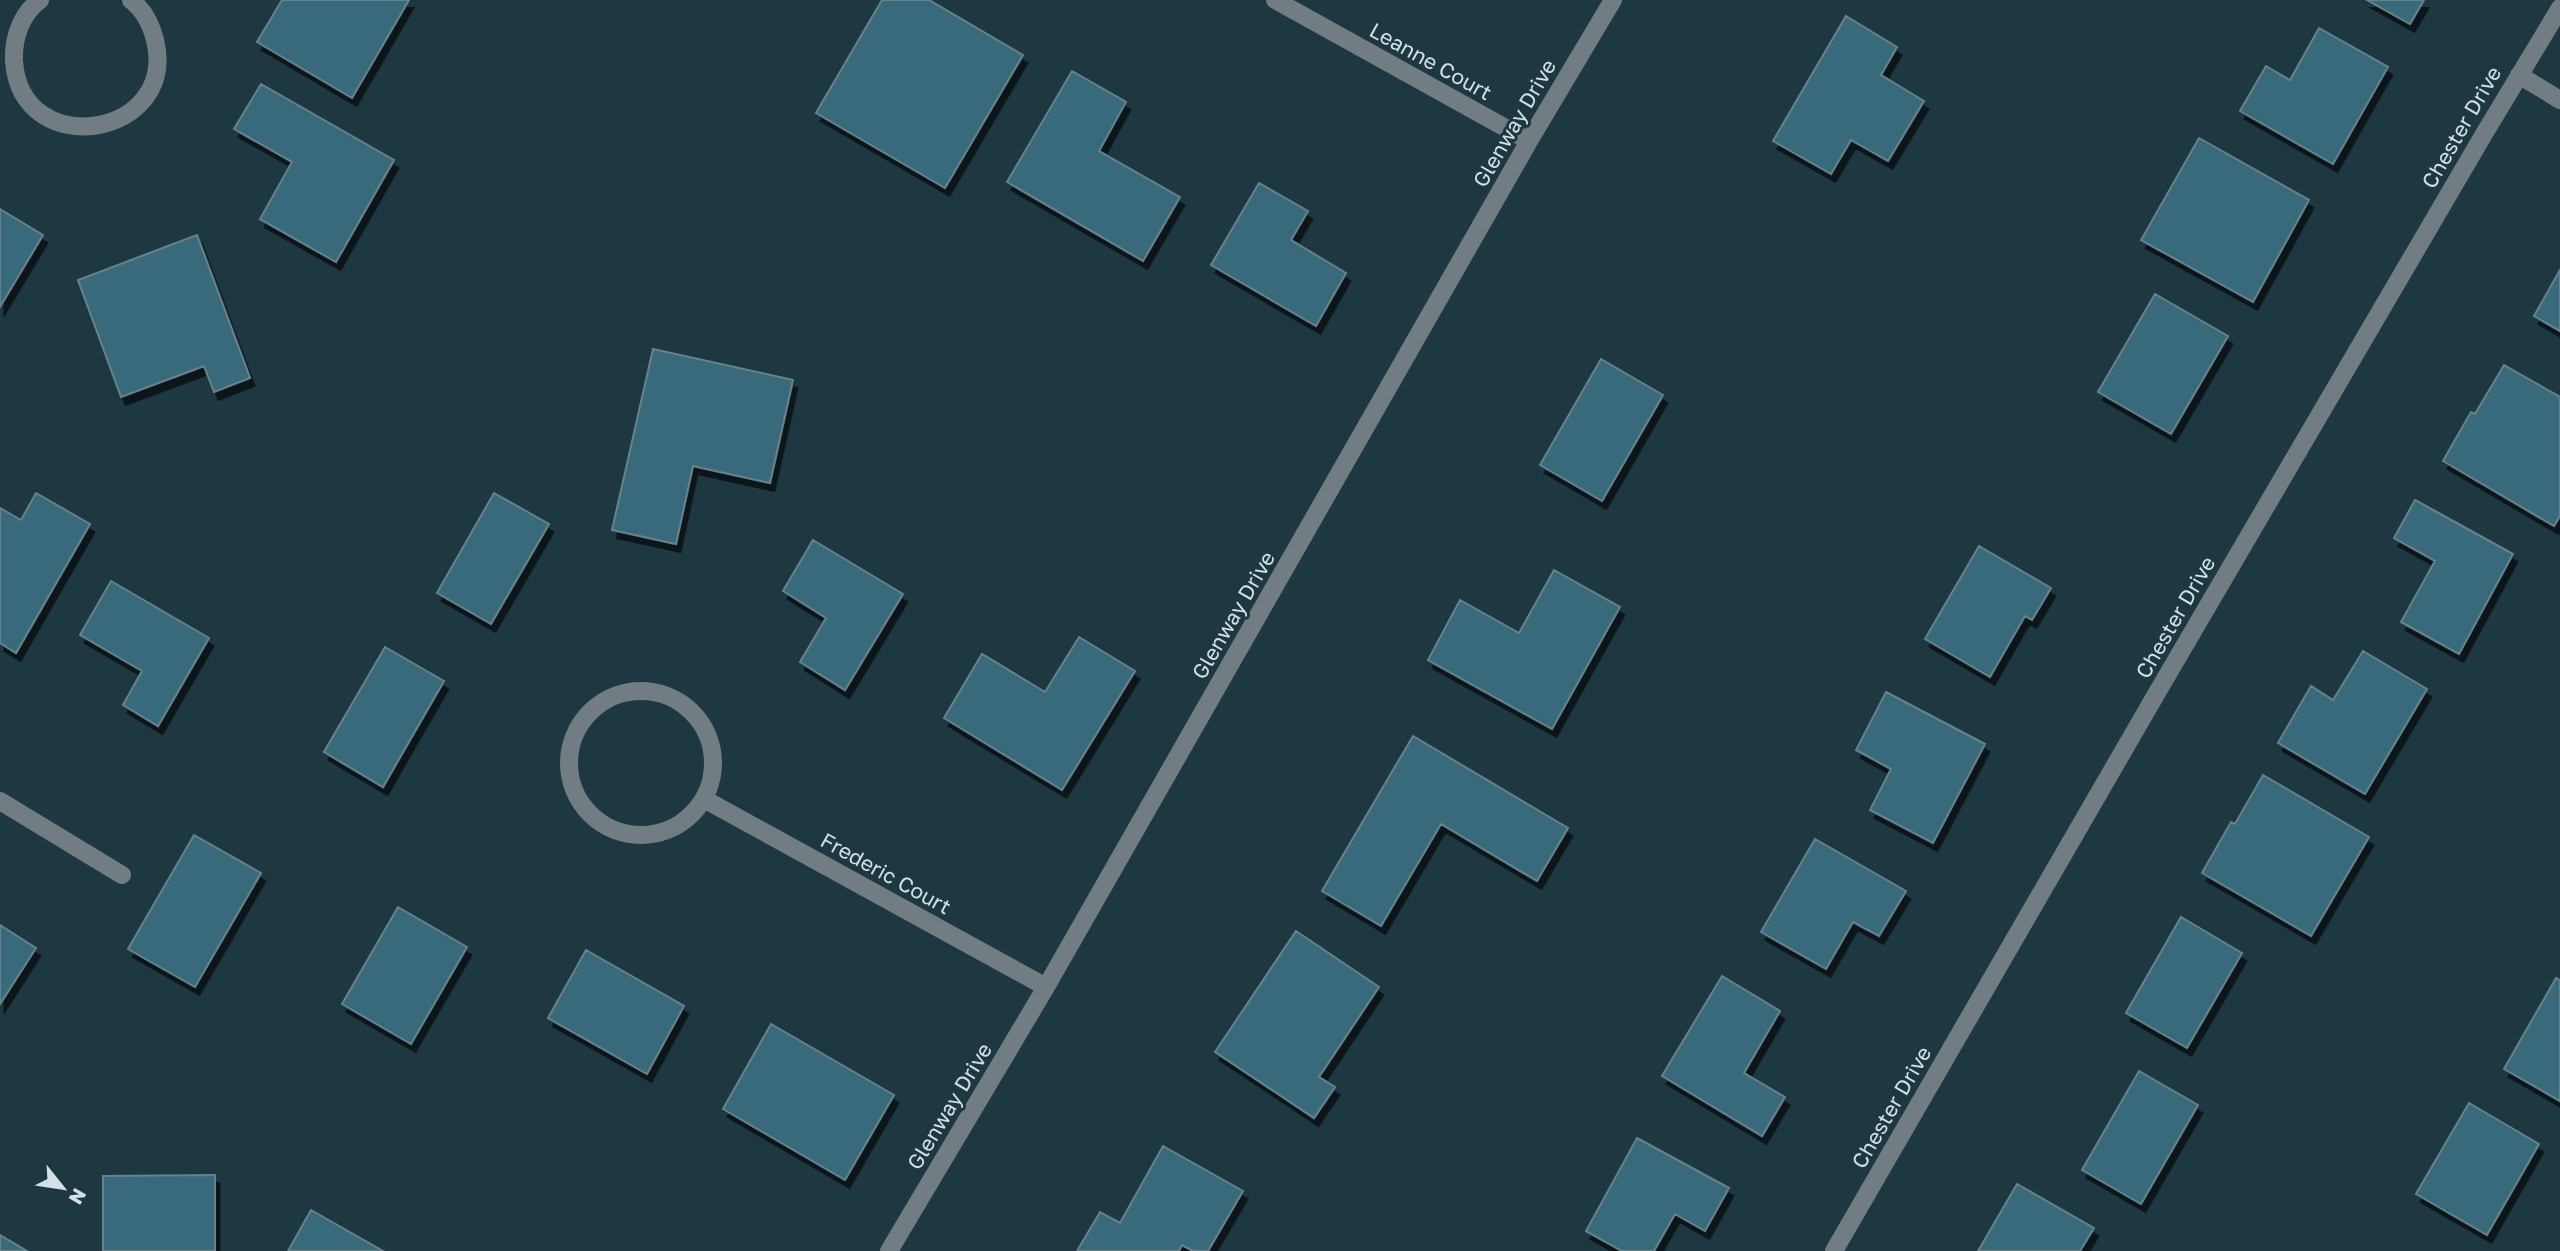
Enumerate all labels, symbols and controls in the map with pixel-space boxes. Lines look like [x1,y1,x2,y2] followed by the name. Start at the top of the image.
[1365,17,1497,105] street label: Leanne Court
[1467,54,1561,192] street label: Glenway Drive
[2416,61,2506,193] street label: Chester Drive
[1186,546,1280,684] street label: Glenway Drive
[2130,551,2220,683] street label: Chester Drive
[816,827,956,919] street label: Frederic Court
[901,1038,997,1174] street label: Glenway Drive
[1846,1041,1936,1173] street label: Chester Drive
[28,1153,98,1223] north arrow
[65,1185,92,1209] text: N

